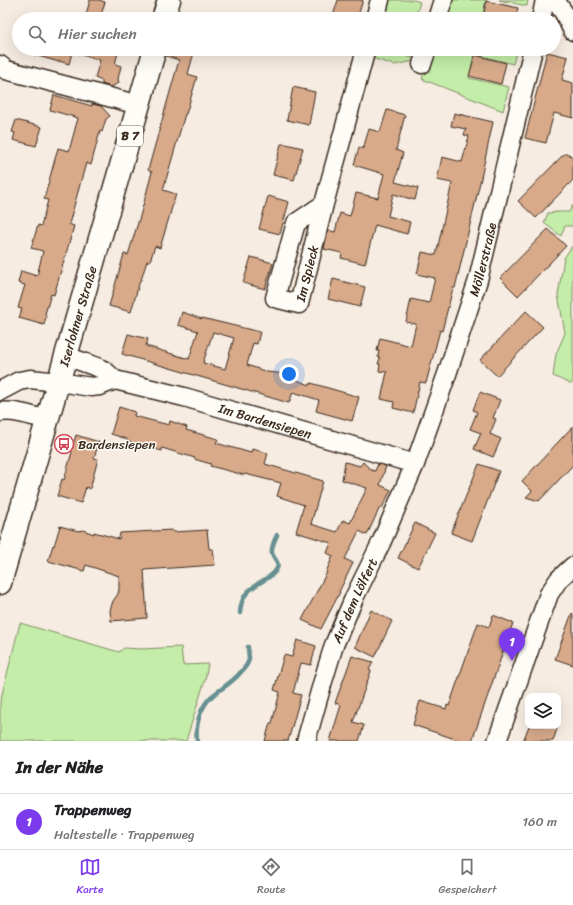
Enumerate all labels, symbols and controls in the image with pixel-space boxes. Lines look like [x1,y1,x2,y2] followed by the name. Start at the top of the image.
[12,12,561,56] search box
[58,21,137,47] text: Hier suchen
[26,23,48,45] icon: search
[117,126,143,146] road number: B 7
[462,220,503,300] street label: Möllerstraße
[289,243,325,305] street label: Im Spieck
[52,263,104,370] street label: Iserlohner Straße
[279,364,299,384] your location
[215,396,314,445] street label: Im Bardensiepen
[53,433,75,455] bus stop icon: Bardensiepen
[78,433,156,456] place label: Bardensiepen
[325,554,384,648] street label: Auf dem Lölfert
[499,628,525,661] pin: 1
[525,693,561,729] map controls
[525,693,561,729] button: layers
[16,752,103,782] text: In der Nähe
[54,797,131,823] text: Trappenweg
[26,810,32,833] text: 1
[522,810,557,833] text: 160 m
[54,823,195,846] text: Haltestelle · Trappenweg
[77,856,104,899] tab: Karte
[257,856,285,899] tab: Route
[438,856,496,899] tab: Gespeichert

